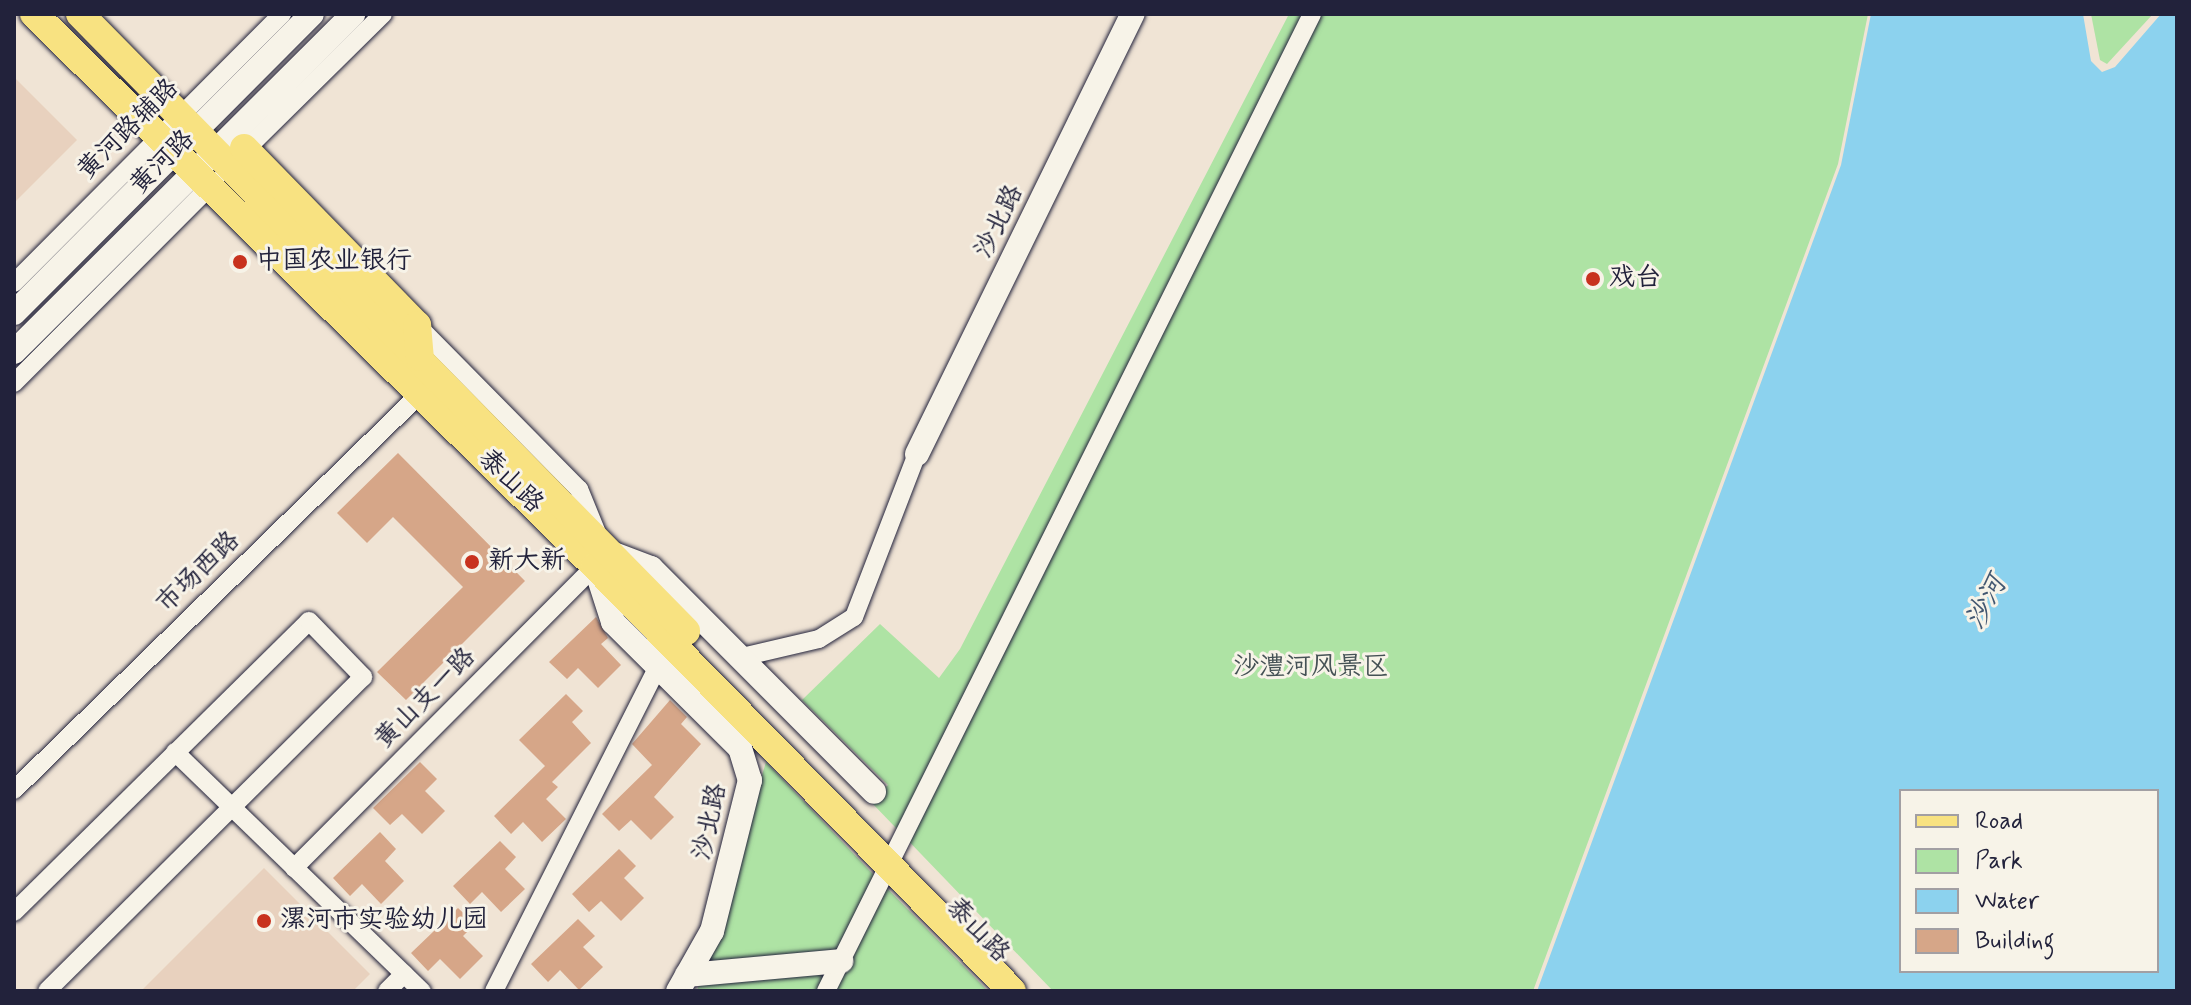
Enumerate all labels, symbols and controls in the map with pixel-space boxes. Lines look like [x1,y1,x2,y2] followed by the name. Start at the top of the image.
[72,73,186,187] street label: 黄河路辅路
[124,124,202,202] street label: 黄河路
[969,180,1031,264] street label: 沙北路
[256,246,412,278] place label: 中国农业银行
[231,253,249,271] marker: 中国农业银行
[1609,263,1661,295] place label: 戏台
[1584,270,1602,288] marker: 戏台
[471,444,549,520] street label: 泰山路
[151,526,247,620] street label: 市场西路
[488,546,566,578] place label: 新大新
[463,553,481,571] marker: 新大新
[1959,570,2015,636] water label: 沙河
[369,642,483,756] street label: 黄山支一路
[1233,652,1389,684] park label: 沙澧河风景区
[688,781,734,863] street label: 沙北路
[1899,789,2159,973] legend
[1975,806,2023,837] text: Road
[1975,846,2023,877] text: Park
[1975,886,2039,917] text: Water
[939,892,1015,970] street label: 泰山路
[280,905,488,937] place label: 漯河市实验幼儿园
[255,912,273,930] marker: 漯河市实验幼儿园
[1975,926,2055,957] text: Building

